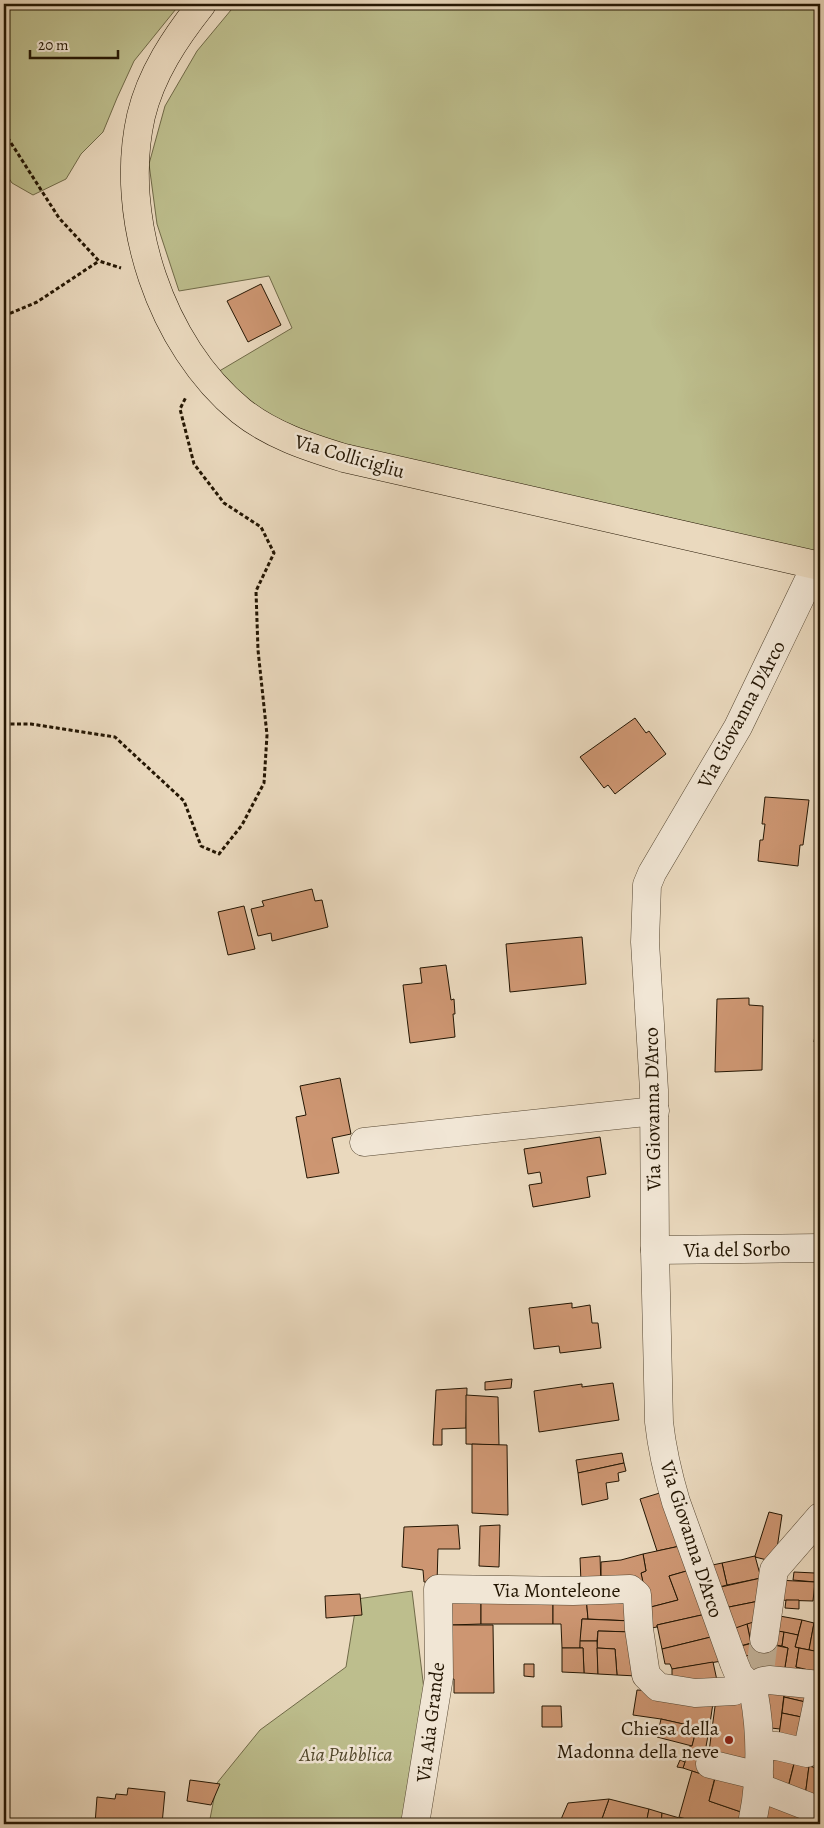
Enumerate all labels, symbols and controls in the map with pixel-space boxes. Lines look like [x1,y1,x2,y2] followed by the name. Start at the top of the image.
[30,28,118,60] scale bar
[38,35,69,55] text: 20 m
[291,428,408,485] street label: Via Collicigliu
[691,636,792,794] street label: Via Giovanna D'Arco
[638,1027,667,1192] street label: Via Giovanna D'Arco
[682,1235,791,1264] street label: Via del Sorbo
[653,1456,730,1621] street label: Via Giovanna D'Arco
[492,1577,621,1604] street label: Via Monteleone
[410,1660,451,1785] street label: Via Aia Grande
[557,1715,720,1765] place label: Chiesa della Madonna della neve
[723,1734,735,1746] marker: Chiesa della Madonna della neve
[298,1741,393,1768] park label: Aia Pubblica

